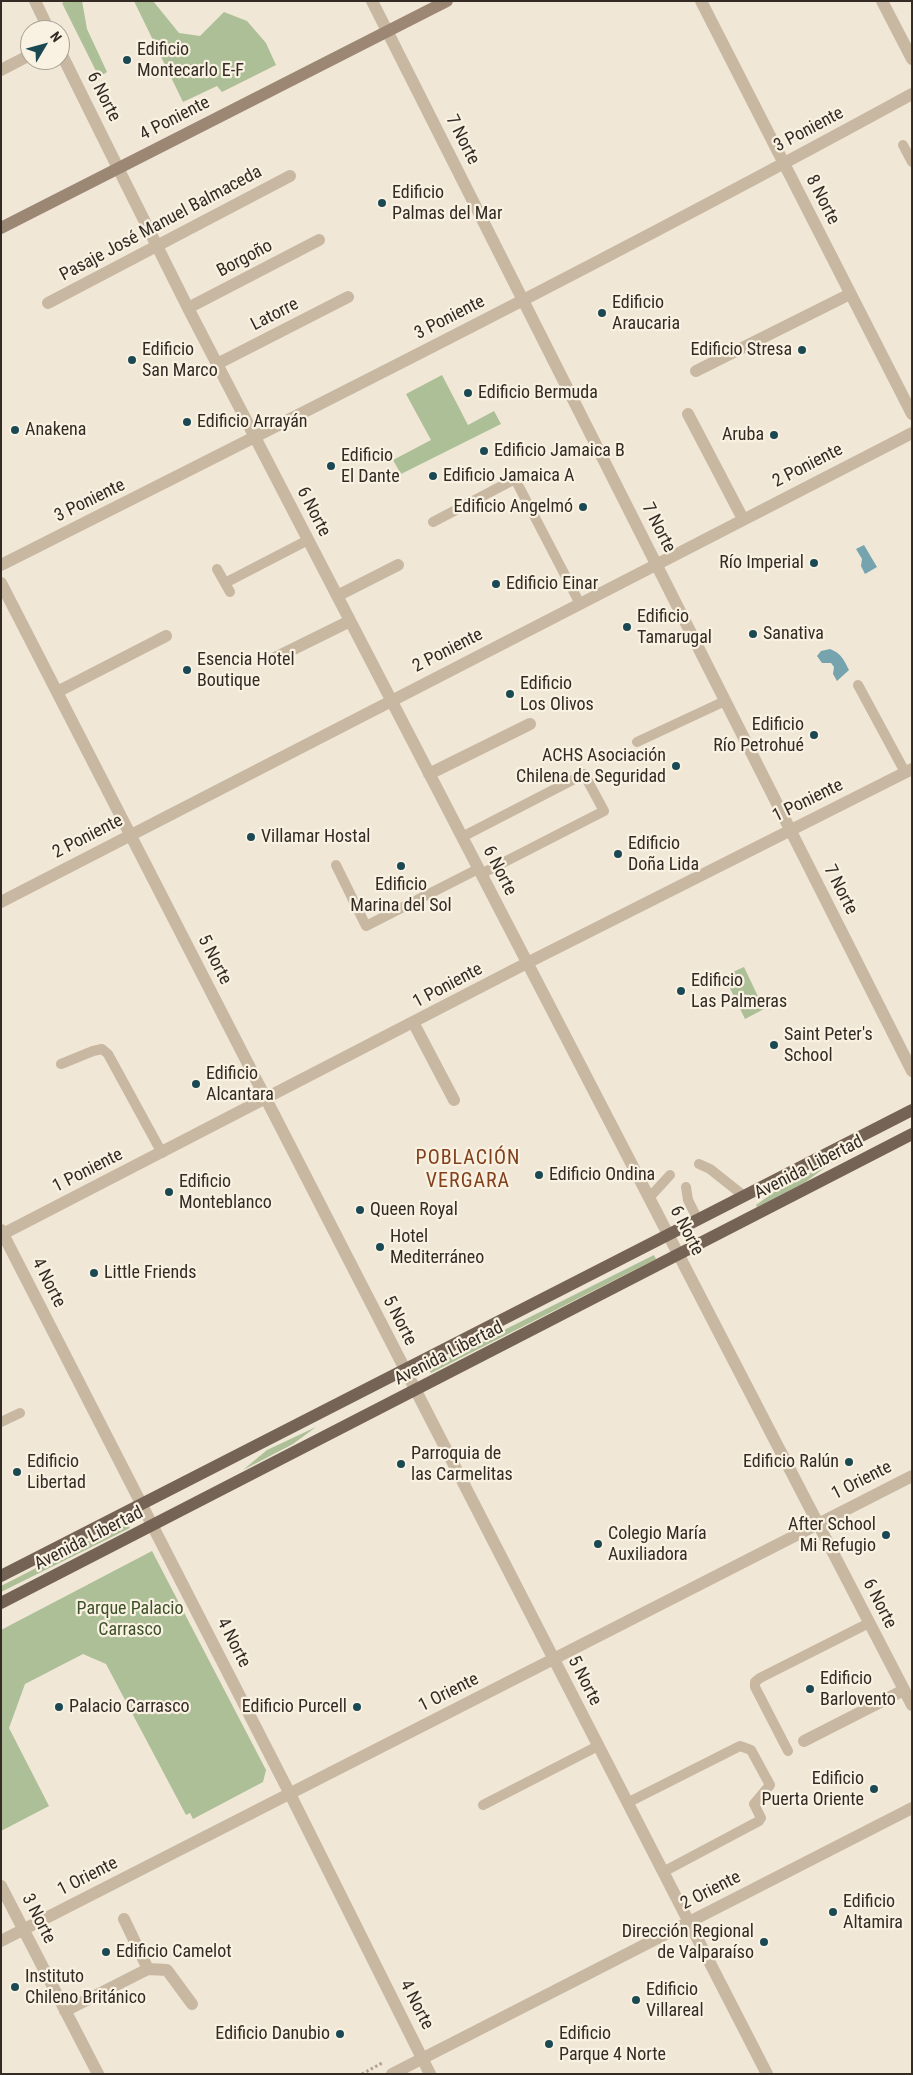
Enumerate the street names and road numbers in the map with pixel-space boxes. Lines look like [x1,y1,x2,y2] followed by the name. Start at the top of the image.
[81,69,125,125] street label: 6 Norte
[136,92,214,146] street label: 4 Poniente
[771,103,847,157] street label: 3 Poniente
[440,112,484,168] street label: 7 Norte
[56,161,266,287] street label: Pasaje José Manuel Balmaceda
[800,172,844,228] street label: 8 Norte
[214,235,276,283] street label: Borgoño
[411,291,489,345] street label: 3 Poniente
[248,294,302,336] street label: Latorre
[769,439,847,493] street label: 2 Poniente
[51,475,129,527] street label: 3 Poniente
[291,484,335,540] street label: 6 Norte
[636,500,680,556] street label: 7 Norte
[409,624,487,678] street label: 2 Poniente
[769,775,847,827] street label: 1 Poniente
[49,810,127,864] street label: 2 Poniente
[477,843,521,899] street label: 6 Norte
[818,862,862,918] street label: 7 Norte
[192,932,236,988] street label: 5 Norte
[410,959,486,1013] street label: 1 Poniente
[751,1131,867,1205] street label: Avenida Libertad
[49,1144,127,1198] street label: 1 Poniente
[664,1203,708,1259] street label: 6 Norte
[26,1255,70,1311] street label: 4 Norte
[377,1293,421,1349] street label: 5 Norte
[391,1317,507,1391] street label: Avenida Libertad
[828,1457,896,1505] street label: 1 Oriente
[31,1502,147,1576] street label: Avenida Libertad
[857,1576,901,1632] street label: 6 Norte
[211,1615,255,1671] street label: 4 Norte
[562,1653,606,1709] street label: 5 Norte
[415,1669,483,1717] street label: 1 Oriente
[54,1853,122,1901] street label: 1 Oriente
[677,1867,745,1915] street label: 2 Oriente
[16,1891,60,1947] street label: 3 Norte
[394,1977,438,2033] street label: 4 Norte

